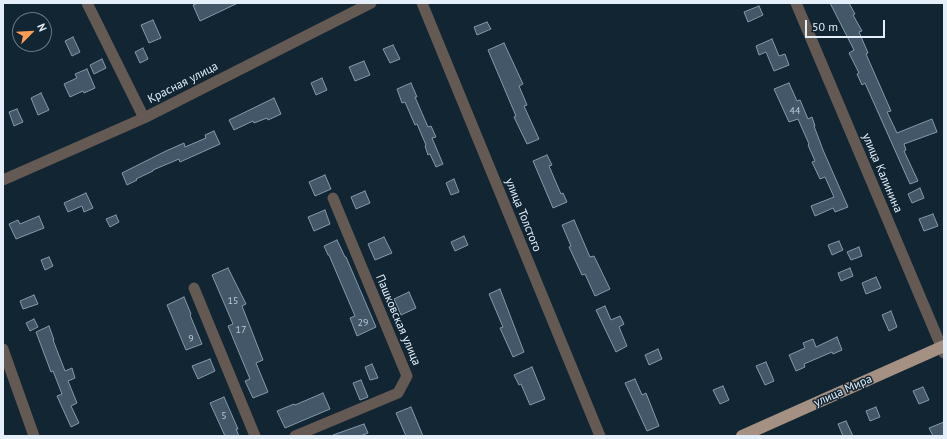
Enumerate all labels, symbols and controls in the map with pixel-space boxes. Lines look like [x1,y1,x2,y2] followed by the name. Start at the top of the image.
[12,12,52,52] north arrow
[807,12,887,38] scale bar
[812,19,838,34] text: 50 m
[34,21,50,34] text: N
[145,59,221,107] street label: Красная улица
[790,105,800,117] house number: 44
[859,131,905,215] street label: улица Калинина
[502,176,544,254] street label: улица Толстого
[372,272,424,368] street label: Пашковская улица
[228,295,238,307] house number: 15
[358,317,368,329] house number: 29
[236,324,246,336] house number: 17
[188,333,194,345] house number: 9
[812,372,874,410] street label: улица Мира
[221,410,227,422] house number: 5

